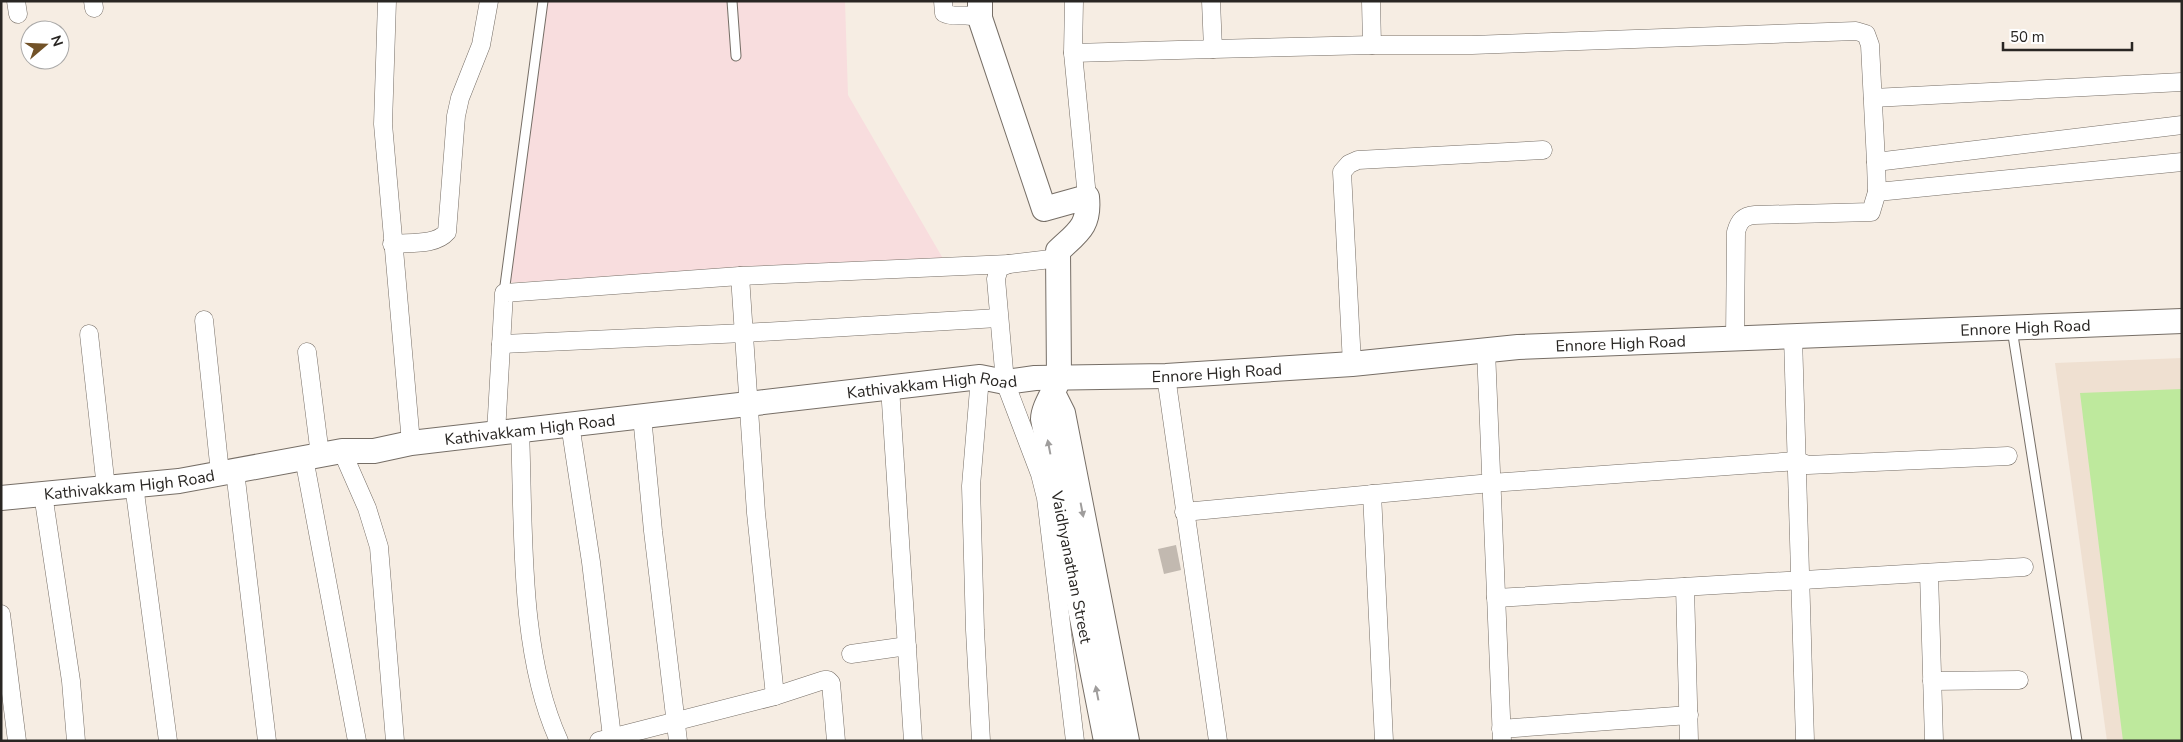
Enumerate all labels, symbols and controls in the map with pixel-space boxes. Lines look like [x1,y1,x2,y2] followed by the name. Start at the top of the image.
[20,20,70,70] north arrow
[2003,20,2132,52] scale bar
[2010,27,2045,47] text: 50 m
[46,33,68,49] text: N
[1960,315,2091,342] street label: Ennore High Road
[1555,330,1686,358] street label: Ennore High Road
[1152,359,1283,388] street label: Ennore High Road
[846,367,1019,404] street label: Kathivakkam High Road
[443,409,616,451] street label: Kathivakkam High Road
[1044,439,1052,455] one-way arrow
[43,465,217,506] street label: Kathivakkam High Road
[1045,488,1097,646] street label: Vaidhyanathan Street
[1078,502,1086,518] one-way arrow
[1092,684,1100,700] one-way arrow

